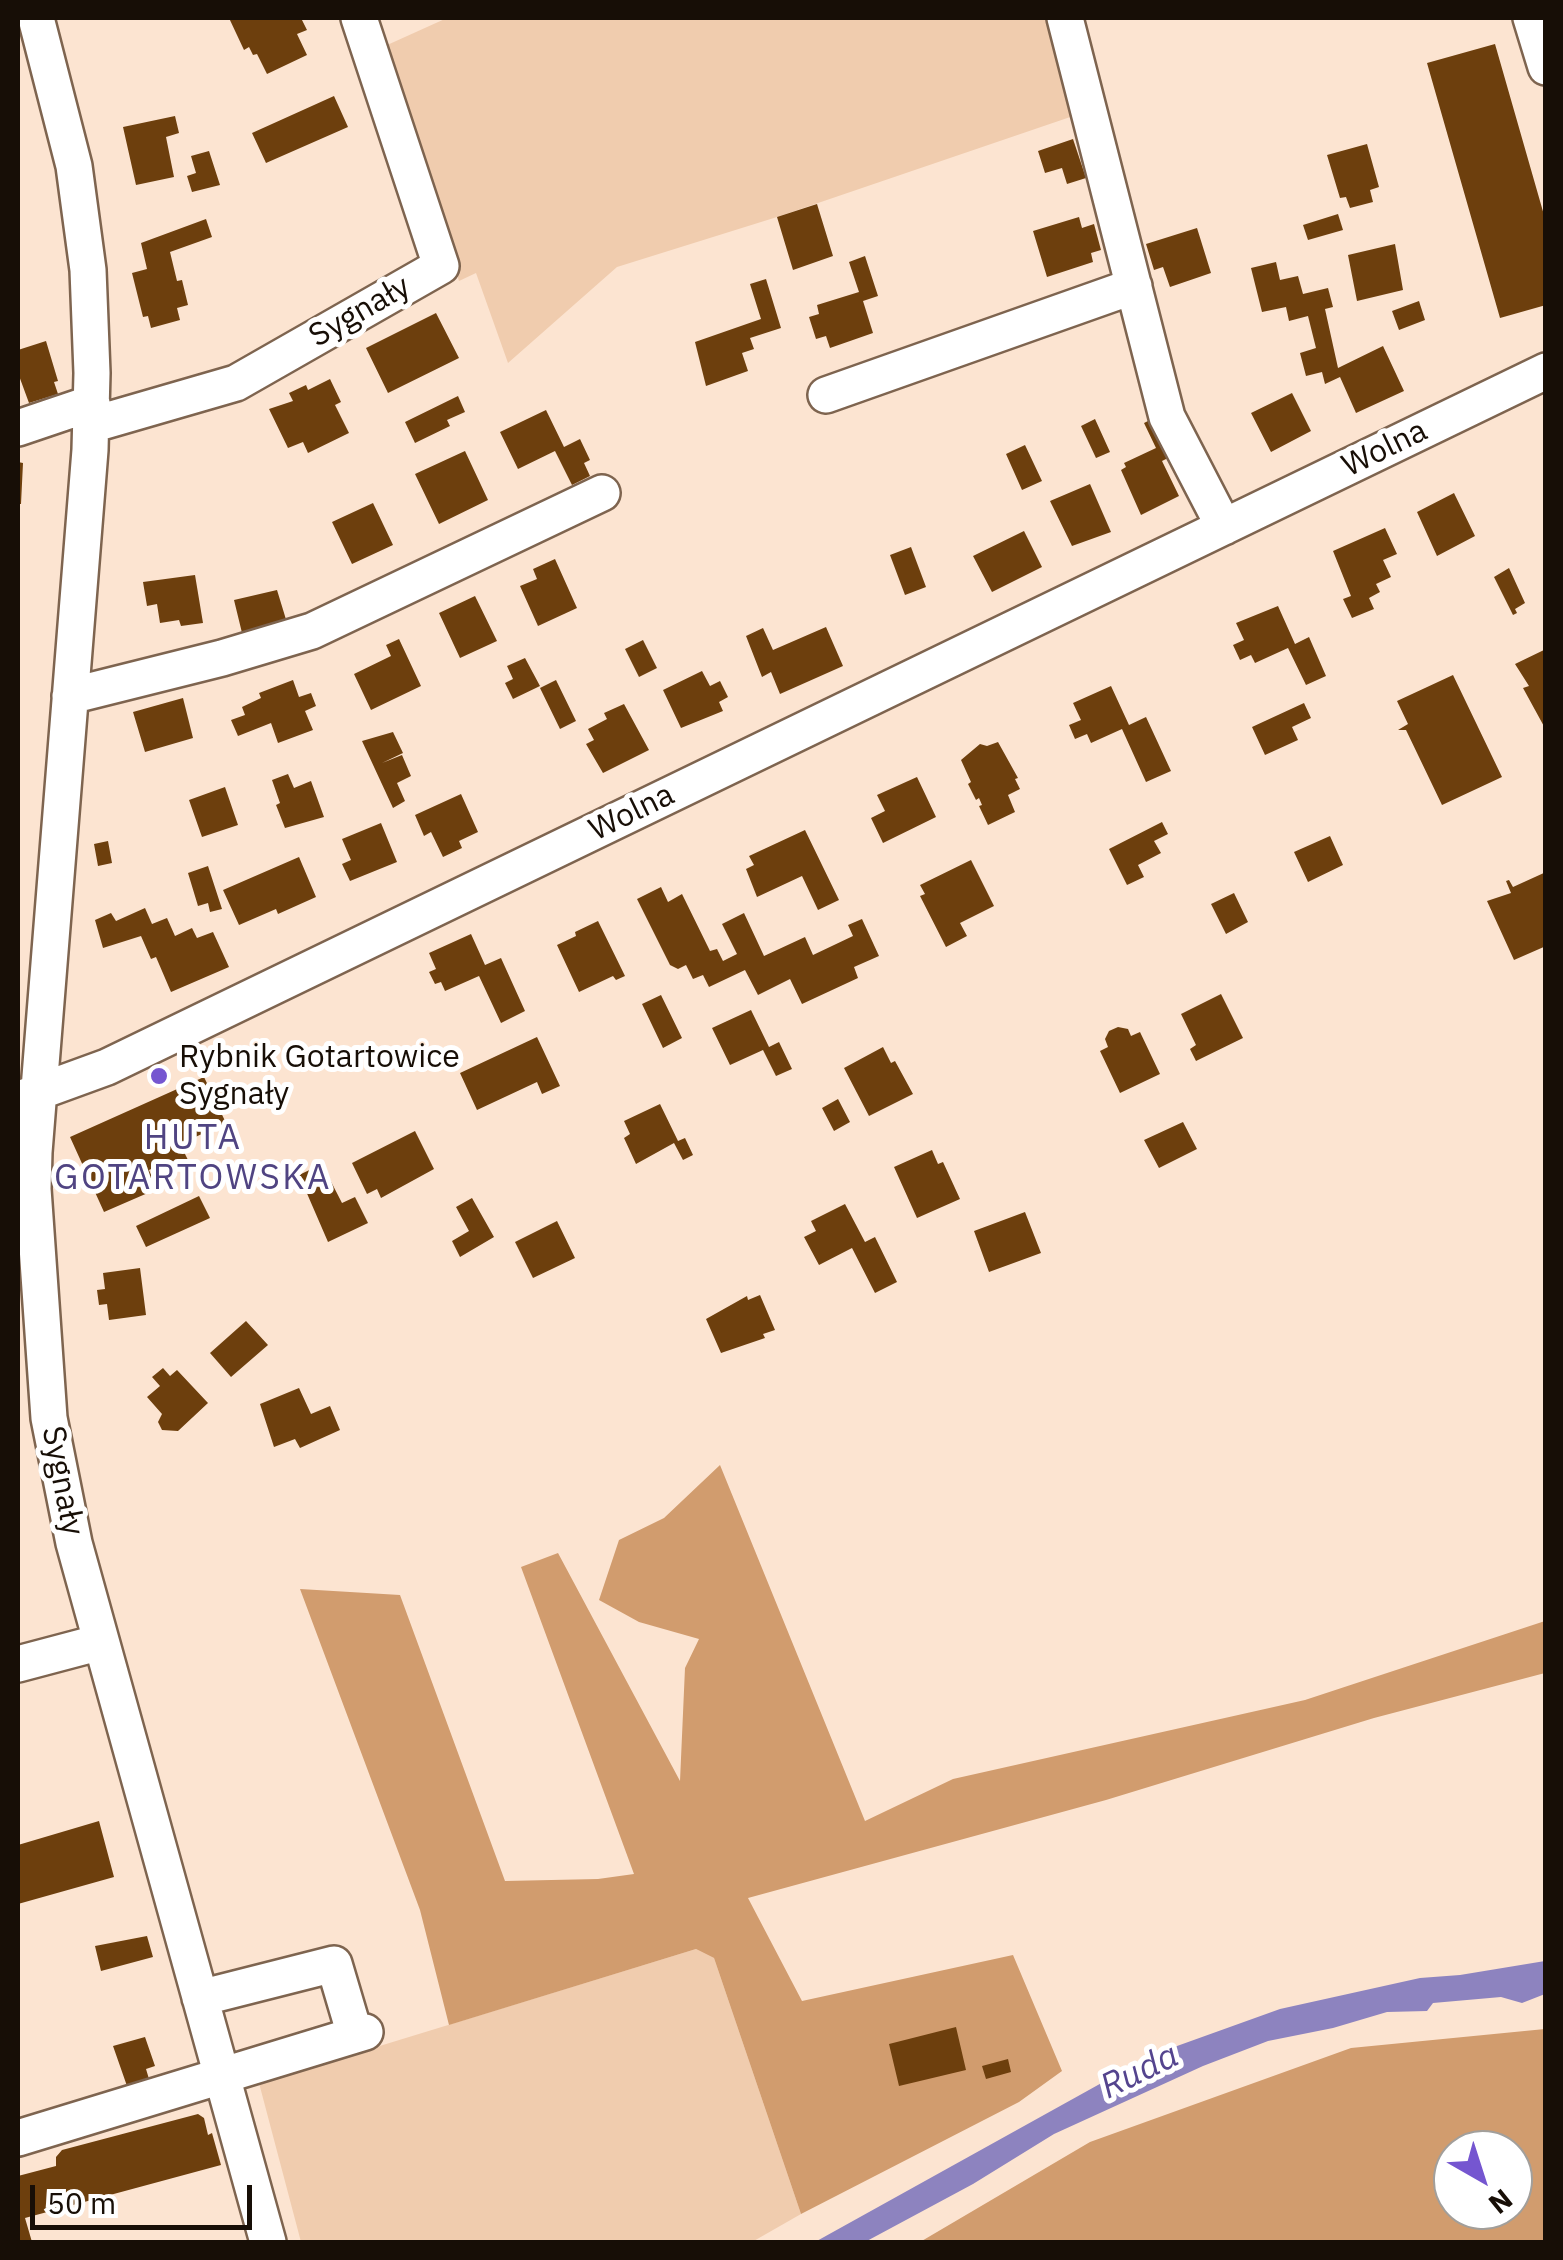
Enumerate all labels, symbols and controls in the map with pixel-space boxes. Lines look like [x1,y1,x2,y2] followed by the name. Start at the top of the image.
[303,268,417,356] street label: Sygnały
[1336,412,1434,486] street label: Wolna
[583,776,681,850] street label: Wolna
[179,1039,460,1114] place label: Rybnik Gotartowice Sygnały
[148,1065,170,1087] marker: Rybnik Gotartowice Sygnały
[54,1118,332,1200] district label: HUTA GOTARTOWSKA
[33,1423,91,1539] street label: Sygnały
[1094,2035,1186,2109] water label: Ruda
[1433,2130,1533,2230] north arrow
[35,2165,258,2227] scale bar
[1481,2181,1520,2223] text: N
[47,2183,116,2222] text: 50 m

